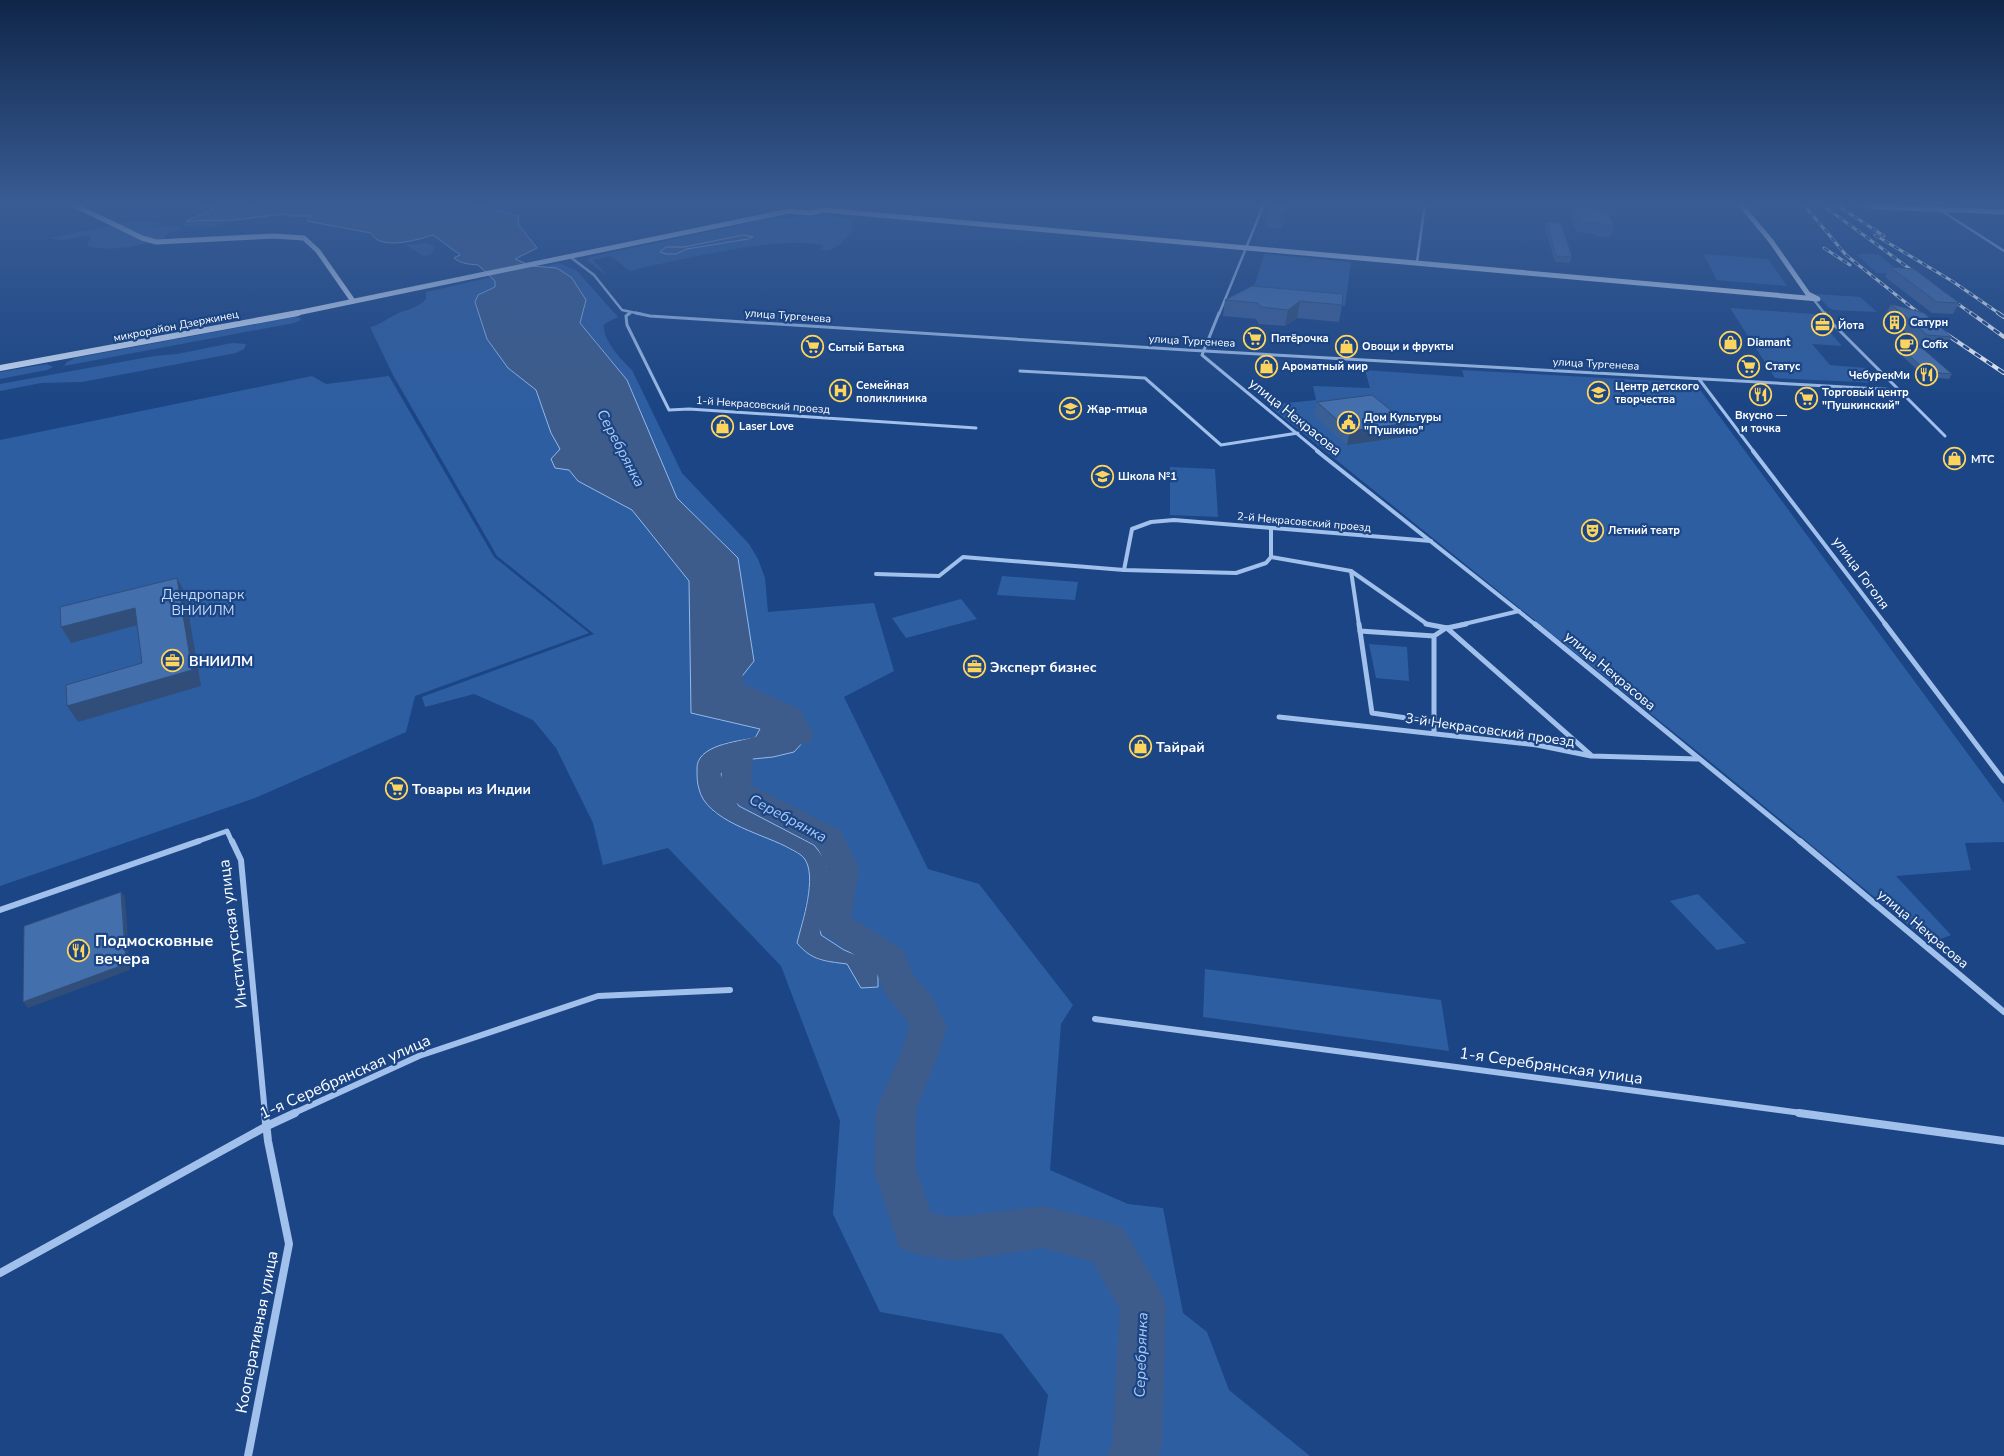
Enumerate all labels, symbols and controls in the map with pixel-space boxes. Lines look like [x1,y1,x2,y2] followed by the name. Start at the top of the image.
[744,305,832,327] street label: улица Тургенева
[112,306,240,345] street label: микрорайон Дзержинец
[1882,310,1906,334] building icon: Сатурн
[1810,313,1834,337] office icon: Йота
[1910,315,1948,330] place label: Сатурн
[1838,317,1864,333] place label: Йота
[1243,326,1267,350] supermarket icon: Пятёрочка
[1719,330,1743,354] shop icon: Diamant
[1148,331,1236,351] street label: улица Тургенева
[1271,331,1329,346] place label: Пятёрочка
[1894,332,1918,356] cafe icon: Cofix
[1334,334,1358,358] shop icon: Овощи и фрукты
[800,335,824,359] supermarket icon: Сытый Батька
[1747,335,1791,350] place label: Diamant
[1922,337,1949,352] place label: Cofix
[1362,339,1454,354] place label: Овощи и фрукты
[828,340,905,355] place label: Сытый Батька
[1254,354,1278,378] shop icon: Ароматный мир
[1552,354,1640,374] street label: улица Тургенева
[1737,354,1761,378] supermarket icon: Статус
[1282,359,1368,374] place label: Ароматный мир
[1765,359,1801,374] place label: Статус
[1914,363,1938,387] restaurant icon: ЧебурекМи
[1849,368,1910,383] place label: ЧебурекМи
[1245,374,1345,460] street label: улица Некрасова
[856,378,927,406] place label: Семейная поликлиника
[828,379,852,403] hospital icon: Семейная поликлиника
[1615,379,1699,407] place label: Центр детского творчества
[1587,380,1611,404] school or university icon: Центр детского творчества
[1749,382,1773,406] restaurant icon: Вкусно — и точка
[1822,385,1909,413] place label: Торговый центр "Пушкинский"
[1794,386,1818,410] supermarket icon: Торговый центр "Пушкинский"
[695,393,831,417] street label: 1-й Некрасовский проезд
[1059,397,1083,421] school or university icon: Жар-птица
[1087,402,1148,417] place label: Жар-птица
[592,406,650,490] water label: Серебрянка
[1735,408,1787,436] place label: Вкусно — и точка
[1364,410,1441,438] place label: Дом Культуры "Пушкино"
[1336,411,1360,435] public building icon: Дом Культуры "Пушкино"
[711,414,735,438] shop icon: Laser Love
[739,419,794,434] place label: Laser Love
[1943,447,1967,471] shop icon: МТС
[1971,452,1995,467] place label: МТС
[1090,464,1114,488] school or university icon: Школа №1
[1118,469,1177,484] place label: Школа №1
[1236,509,1372,535] street label: 2-й Некрасовский проезд
[1580,518,1604,542] theatre icon: Летний театр
[1608,523,1680,538] place label: Летний театр
[1828,533,1894,613] street label: улица Гоголя
[162,585,245,620] park label: Дендропарк ВНИИЛМ
[1560,627,1660,715] street label: улица Некрасова
[161,649,185,673] office icon: ВНИИЛМ
[189,652,253,671] place label: ВНИИЛМ
[962,655,986,679] office icon: Эксперт бизнес
[990,658,1097,677] place label: Эксперт бизнес
[1404,709,1576,751] street label: 3-й Некрасовский проезд
[1128,735,1152,759] shop icon: Тайрай
[1156,738,1205,757] place label: Тайрай
[384,777,408,801] supermarket icon: Товары из Индии
[412,780,531,799] place label: Товары из Индии
[746,789,830,847] water label: Серебрянка
[213,858,253,1010] street label: Институтская улица
[1873,885,1973,973] street label: улица Некрасова
[95,930,213,970] place label: Подмосковные вечера
[67,938,91,962] restaurant icon: Подмосковные вечера
[256,1029,434,1125] street label: 1-я Серебрянская улица
[1458,1042,1644,1090] street label: 1-я Серебрянская улица
[230,1249,284,1415] street label: Кооперативная улица
[1130,1312,1152,1398] water label: Серебрянка

